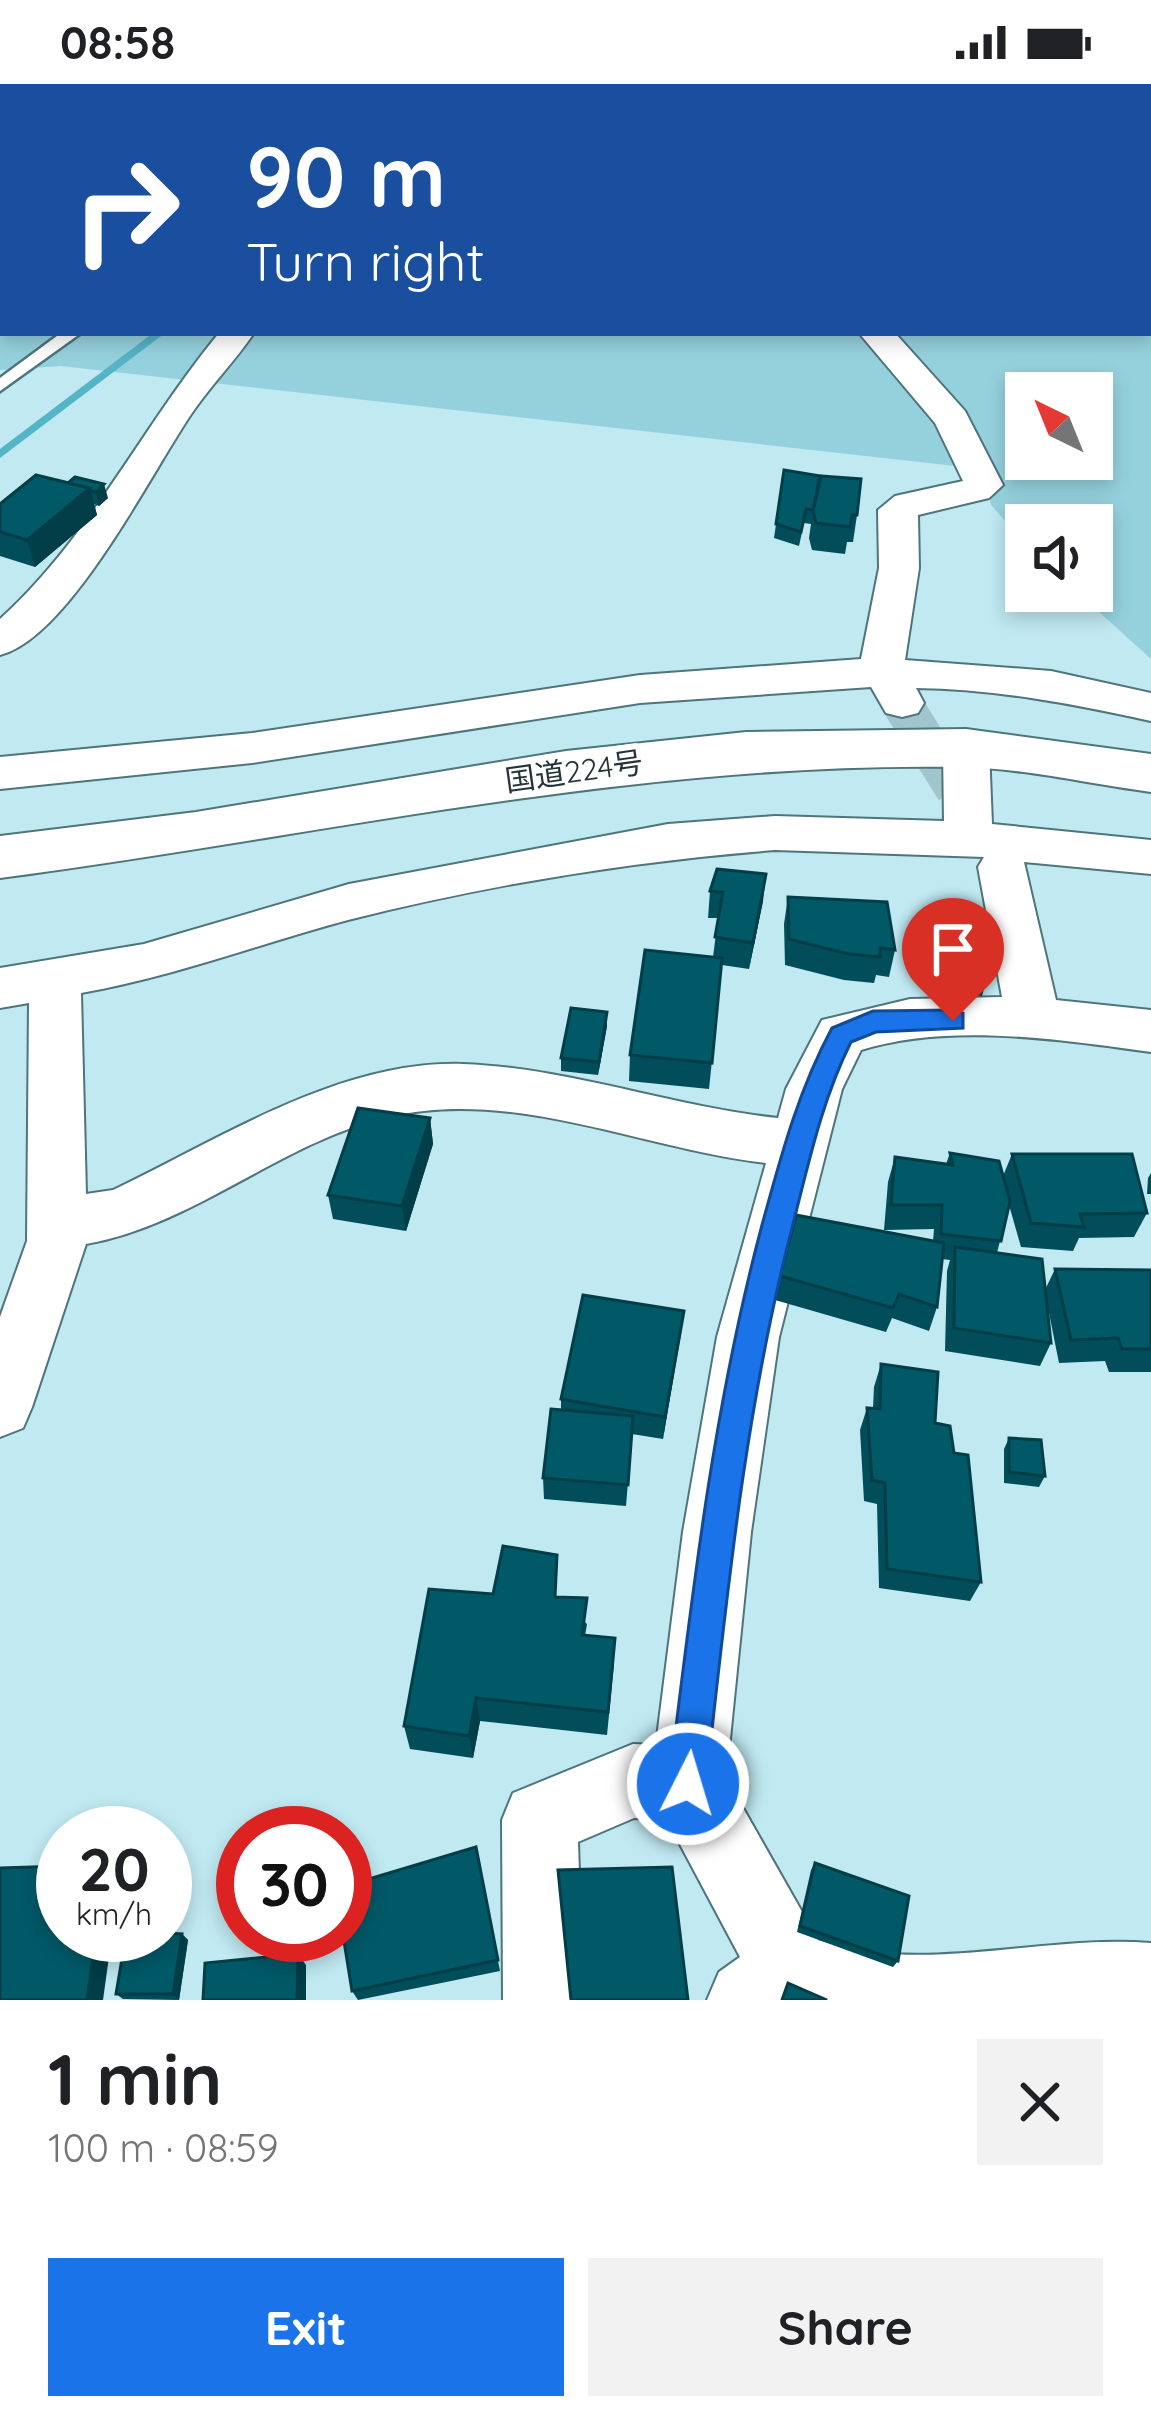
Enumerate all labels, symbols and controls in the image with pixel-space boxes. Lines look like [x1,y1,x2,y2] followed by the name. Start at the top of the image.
[60,14,175,70] text: 08:58
[246,123,446,228] text: 90 m
[48,132,204,288] icon: right
[246,227,485,295] text: Turn right
[1005,372,1113,480] north arrow
[1005,372,1113,612] map controls
[1005,504,1113,612] button: sound
[503,743,645,799] street label: 国道224号
[902,898,1004,1021] pin
[920,916,986,982] icon: arrive
[625,1721,751,1847] position arrow
[216,1806,372,1962] speed limit sign: 30
[79,1831,149,1906] text: 20
[76,1895,152,1933] text: km/h
[48,2033,222,2123] text: 1 min
[977,2039,1103,2165] button: close
[48,2123,279,2172] text: 100 m · 08:59
[48,2258,564,2396] button: Exit
[588,2258,1103,2396] button: Share

